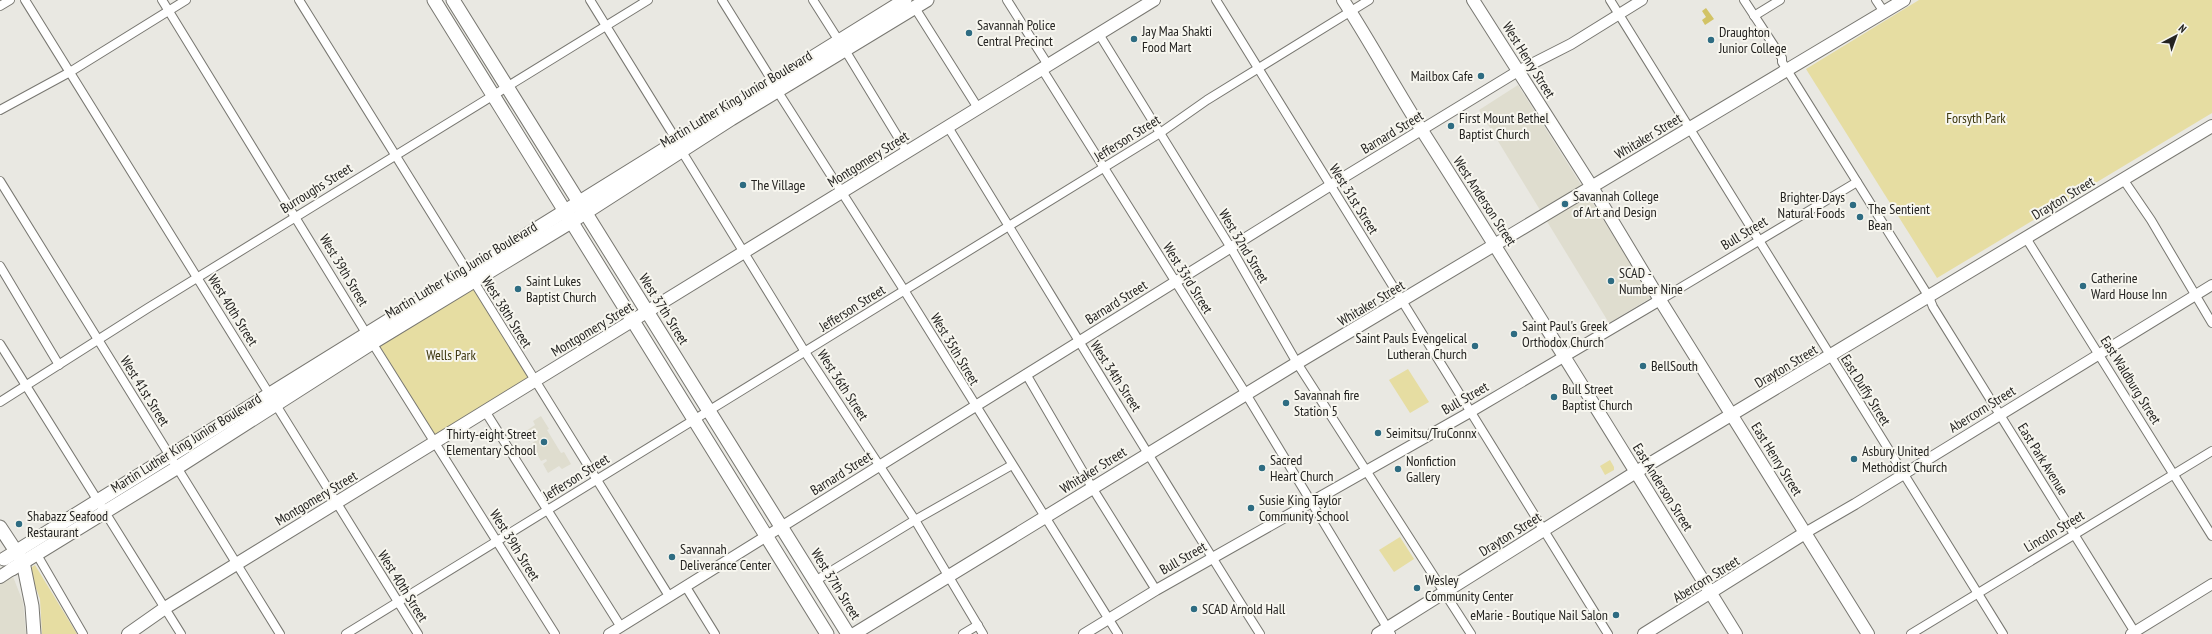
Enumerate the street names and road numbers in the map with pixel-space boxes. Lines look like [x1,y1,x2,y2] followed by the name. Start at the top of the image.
[1498,19,1560,101] street label: West Henry Street
[657,46,815,152] street label: Martin Luther King Junior Boulevard
[1358,106,1427,158] street label: Barnard Street
[1611,109,1685,163] street label: Whitaker Street
[1090,110,1164,166] street label: Jefferson Street
[824,127,912,191] street label: Montgomery Street
[1449,153,1521,249] street label: West Anderson Street
[277,159,355,217] street label: Burroughs Street
[1325,161,1383,238] street label: West 31st Street
[2028,172,2098,224] street label: Drayton Street
[1215,206,1273,286] street label: West 32nd Street
[1717,212,1771,254] street label: Bull Street
[382,217,540,323] street label: Martin Luther King Junior Boulevard
[315,231,373,309] street label: West 39th Street
[1159,239,1217,317] street label: West 33rd Street
[635,270,693,348] street label: West 37th Street
[204,271,262,349] street label: West 40th Street
[478,273,536,351] street label: West 38th Street
[1082,276,1150,328] street label: Barnard Street
[1334,276,1408,330] street label: Whitaker Street
[815,280,889,336] street label: Jefferson Street
[548,297,636,361] street label: Montgomery Street
[926,310,984,388] street label: West 35th Street
[2097,332,2165,428] street label: East Waldburg Street
[1086,337,1146,415] street label: West 34th Street
[1751,340,1821,392] street label: Drayton Street
[813,346,873,424] street label: West 36th Street
[1837,351,1895,429] street label: East Duffy Street
[116,353,174,430] street label: West 41st Street
[1438,377,1492,419] street label: Bull Street
[1945,381,2019,437] street label: Abercorn Street
[107,389,265,497] street label: Martin Luther King Junior Boulevard
[1747,419,1807,499] street label: East Henry Street
[2014,420,2072,499] street label: East Park Avenue
[1629,440,1697,534] street label: East Anderson Street
[1056,442,1130,497] street label: Whitaker Street
[807,447,875,499] street label: Barnard Street
[539,449,613,505] street label: Jefferson Street
[272,466,360,530] street label: Montgomery Street
[486,506,544,584] street label: West 39th Street
[2021,506,2088,556] street label: Lincoln Street
[1476,508,1545,560] street label: Drayton Street
[1156,537,1210,579] street label: Bull Street
[807,545,865,623] street label: West 37th Street
[374,547,432,625] street label: West 40th Street
[1669,551,1743,607] street label: Abercorn Street

